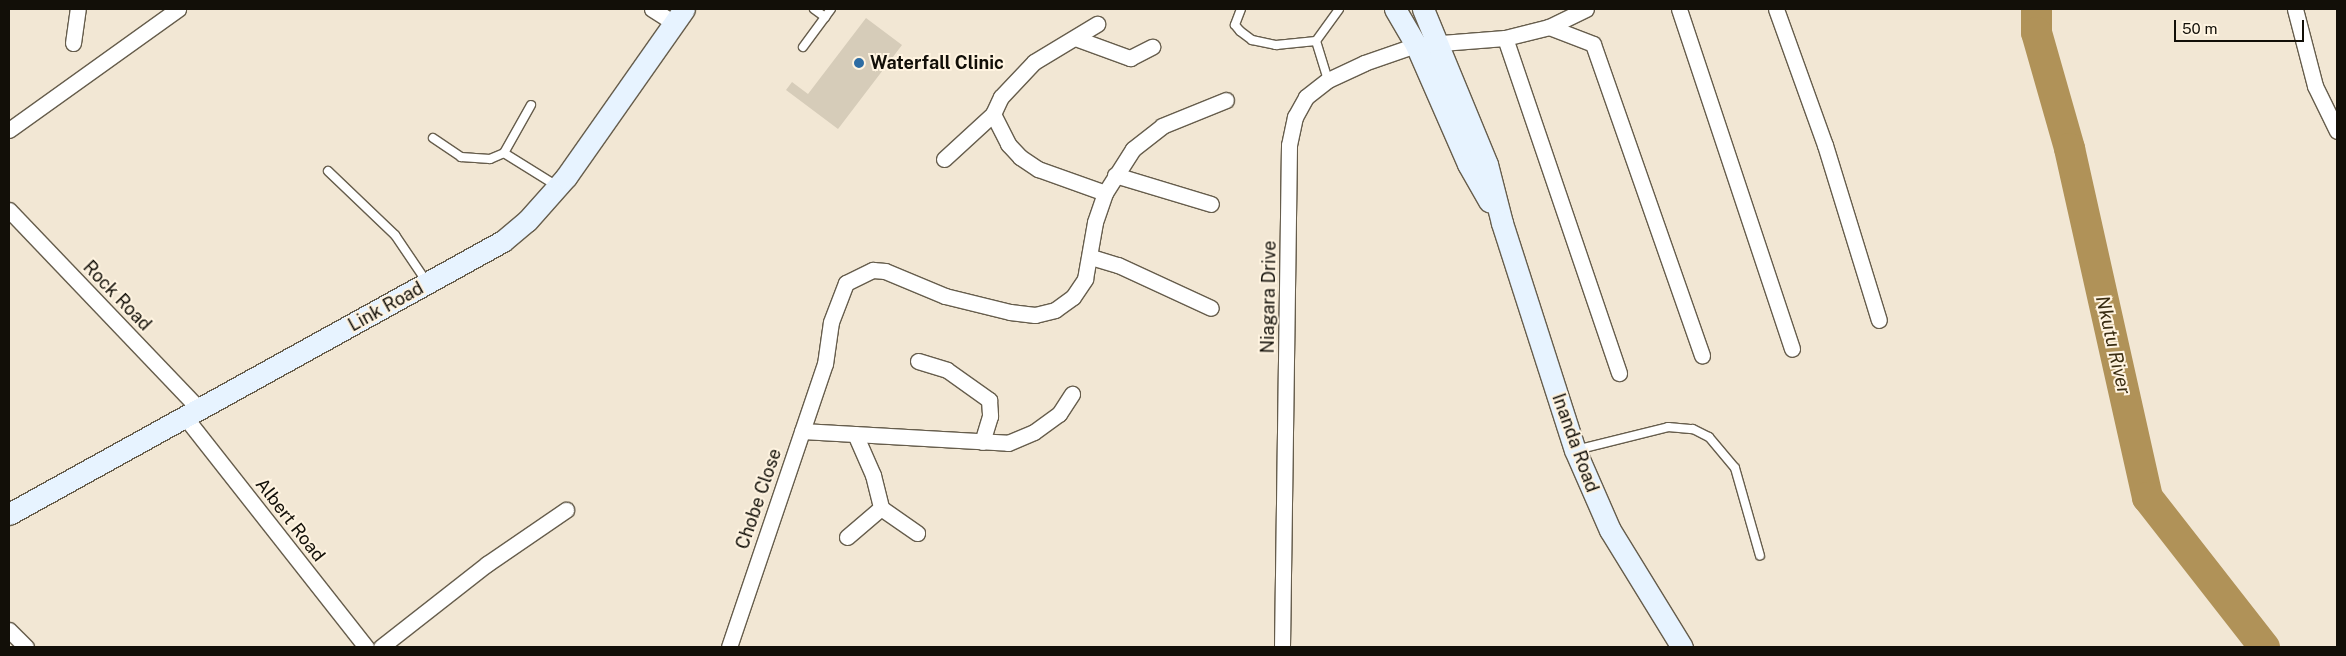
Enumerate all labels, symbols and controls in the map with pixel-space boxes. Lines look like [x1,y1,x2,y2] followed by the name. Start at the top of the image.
[2176,10,2306,42] scale bar
[2182,20,2217,37] text: 50 m
[870,52,1004,74] place label: Waterfall Clinic
[852,56,866,70] marker: Waterfall Clinic
[1257,240,1281,354] street label: Niagara Drive
[78,257,156,335] street label: Rock Road
[345,278,427,336] street label: Link Road
[2091,294,2135,396] water label: Nkutu River
[1547,391,1603,495] street label: Inanda Road
[732,446,786,552] street label: Chobe Close
[251,474,329,566] street label: Albert Road

